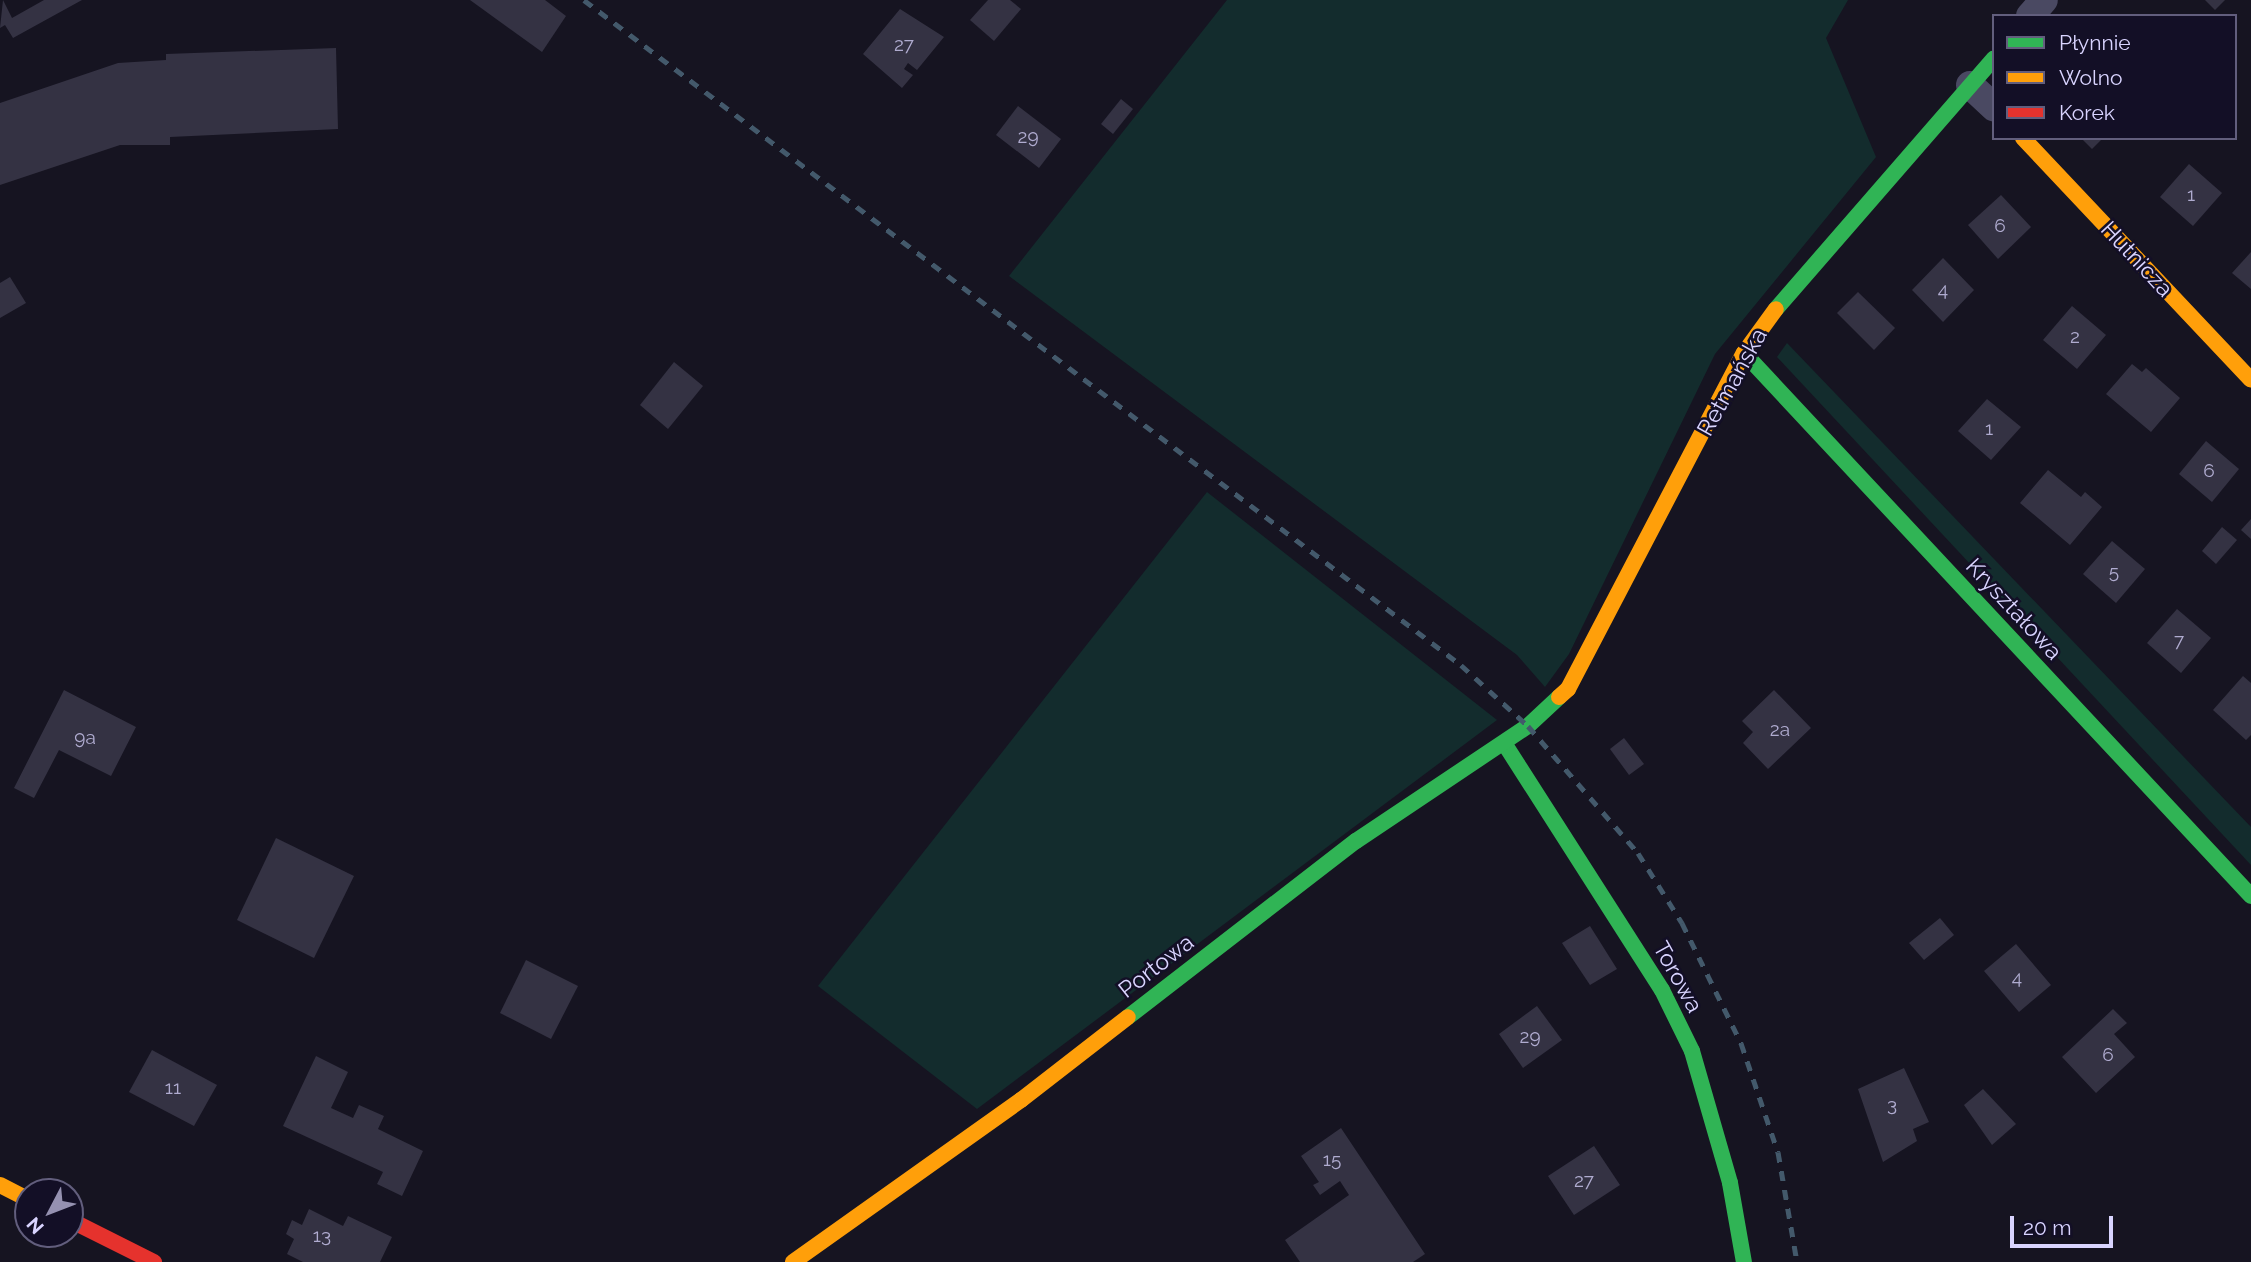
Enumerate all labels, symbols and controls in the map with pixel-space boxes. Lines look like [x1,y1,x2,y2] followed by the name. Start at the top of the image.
[1992,14,2237,140] legend
[2059,30,2131,55] text: Płynnie
[894,34,914,56] house number: 27
[2059,65,2123,90] text: Wolno
[2059,100,2115,125] text: Korek
[1017,126,1039,148] house number: 29
[2187,184,2195,206] house number: 1
[1994,215,2006,237] house number: 6
[2095,215,2179,303] street label: Hutnicza
[1938,279,1948,301] house number: 4
[1691,323,1773,441] street label: Retmańska
[2070,326,2080,348] house number: 2
[1985,418,1993,440] house number: 1
[2203,460,2215,482] house number: 6
[1960,553,2068,665] street label: Kryształowa
[2109,561,2119,583] house number: 5
[2174,630,2184,652] house number: 7
[1770,719,1790,741] house number: 2a
[74,727,96,749] house number: 9a
[1113,928,1199,1004] street label: Portowa
[1647,937,1709,1017] street label: Torowa
[2012,967,2022,989] house number: 4
[1519,1026,1541,1048] house number: 29
[2102,1044,2114,1066] house number: 6
[165,1077,181,1099] house number: 11
[1887,1094,1897,1116] house number: 3
[1323,1149,1341,1171] house number: 15
[1574,1170,1594,1192] house number: 27
[14,1178,84,1248] north arrow
[2013,1202,2116,1246] scale bar
[22,1213,48,1238] text: N
[2023,1215,2071,1240] text: 20 m
[313,1225,331,1247] house number: 13

